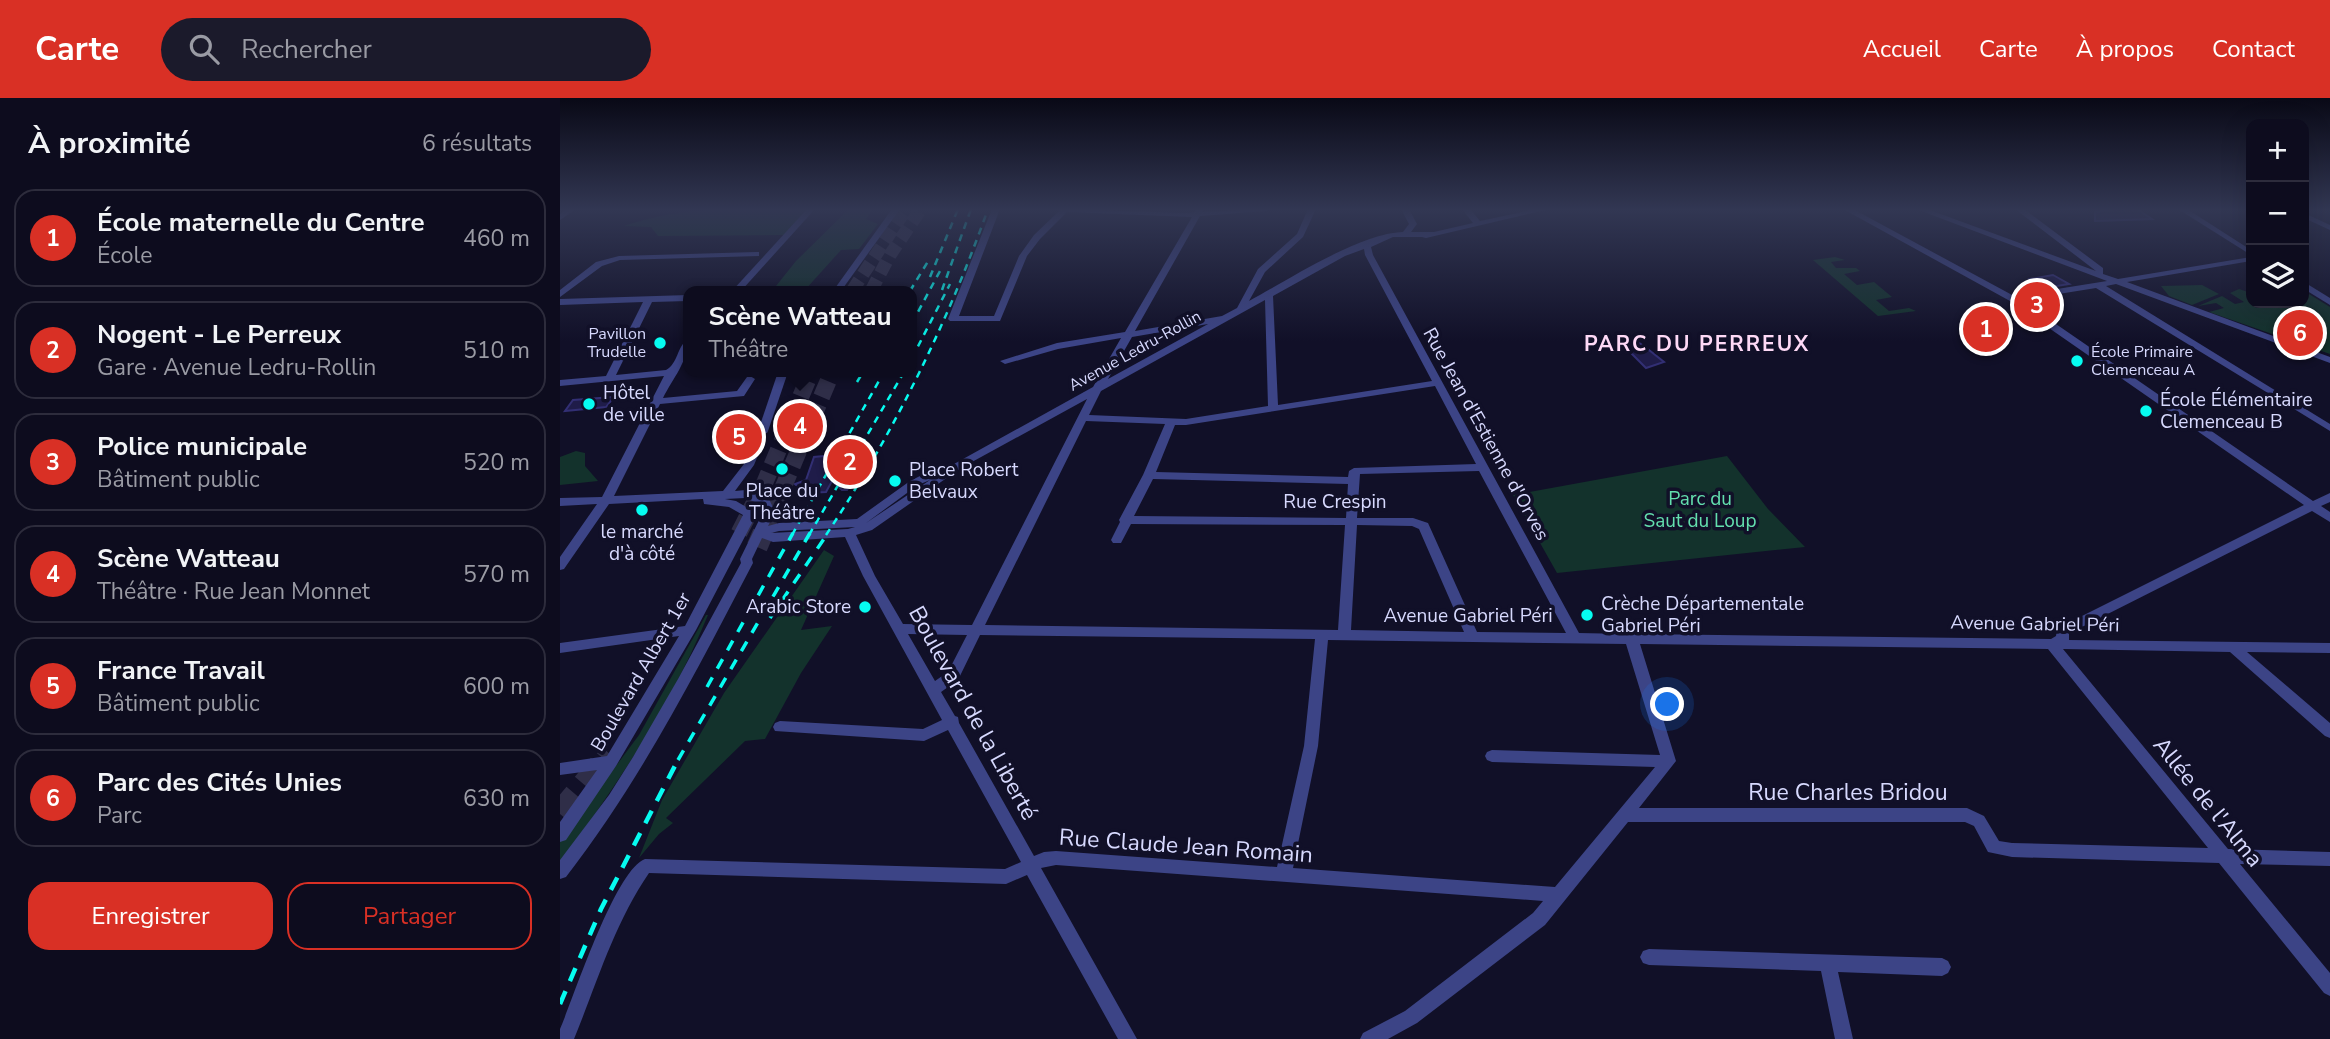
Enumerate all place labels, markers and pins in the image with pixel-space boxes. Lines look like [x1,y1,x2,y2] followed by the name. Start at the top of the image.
[2014,279,2060,331] pin: 3
[1963,303,2009,355] pin: 1
[2277,307,2323,359] pin: 6
[587,323,646,363] place label: Pavillon Trudelle
[652,335,668,351] marker: Pavillon Trudelle
[2091,341,2196,381] place label: École Primaire Clemenceau A
[2069,353,2085,369] marker: École Primaire Clemenceau A
[603,380,665,428] place label: Hôtel de ville
[2160,387,2313,435] place label: École Élémentaire Clemenceau B
[581,396,597,412] marker: Hôtel de ville
[777,400,823,452] pin: 4
[2138,403,2154,419] marker: École Élémentaire Clemenceau B
[716,411,762,463] pin: 5
[827,436,873,488] pin: 2
[909,457,1019,505] place label: Place Robert Belvaux
[774,461,790,477] marker: Place du Théâtre
[887,473,903,489] marker: Place Robert Belvaux
[745,478,819,526] place label: Place du Théâtre
[634,502,650,518] marker: le marché d'à côté
[600,519,684,567] place label: le marché d'à côté
[1601,591,1804,639] place label: Crèche Départementale Gabriel Péri
[746,594,851,620] place label: Arabic Store
[857,599,873,615] marker: Arabic Store
[1579,607,1595,623] marker: Crèche Départementale Gabriel Péri

